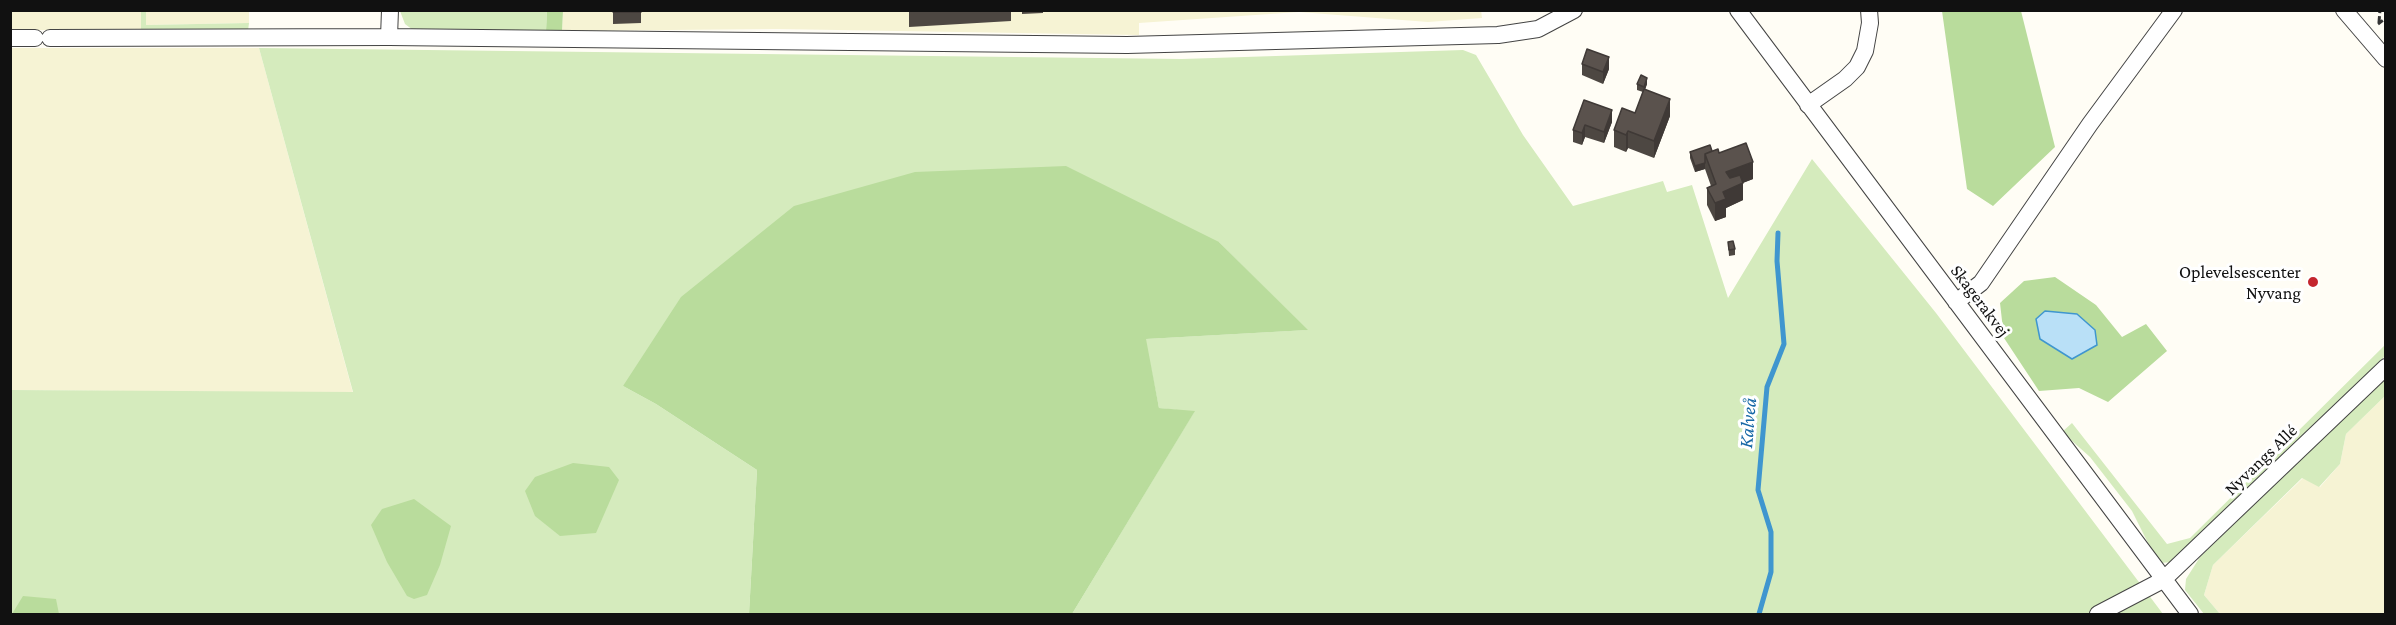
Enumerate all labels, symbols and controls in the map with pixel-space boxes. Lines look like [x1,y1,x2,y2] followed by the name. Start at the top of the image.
[1946,261,2014,341] street label: Skagerakvej
[2179,261,2301,304] place label: Oplevelsescenter Nyvang
[2306,275,2320,289] marker: Oplevelsescenter Nyvang
[1734,397,1762,449] water label: Kalveå
[2220,420,2302,500] street label: Nyvangs Allé

